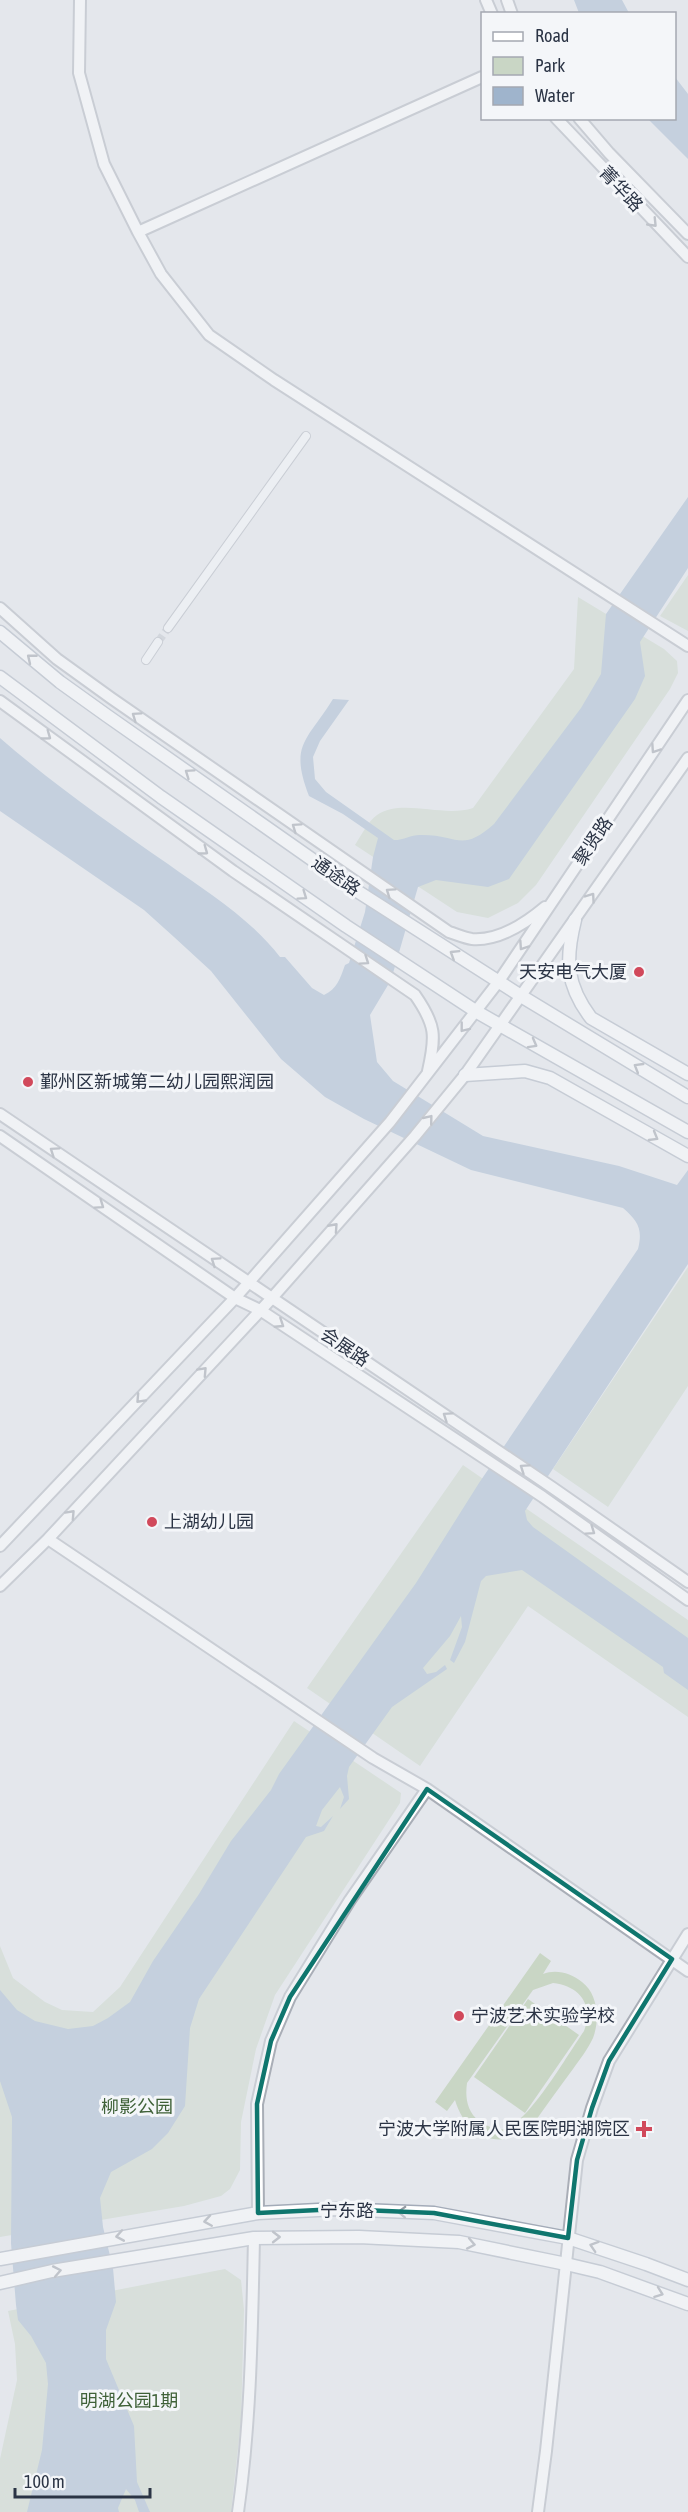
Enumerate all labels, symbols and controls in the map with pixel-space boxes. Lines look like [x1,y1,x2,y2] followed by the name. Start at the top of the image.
[481,12,676,120] legend
[535,25,569,46] text: Road
[535,55,565,76] text: Park
[535,85,575,106] text: Water
[595,162,647,216] street label: 菁华路
[646,216,657,226] one-way arrow
[27,655,38,666] one-way arrow
[132,712,143,723] one-way arrow
[40,728,51,739] one-way arrow
[651,742,662,753] one-way arrow
[184,769,195,780] one-way arrow
[569,812,616,869] street label: 聚贤路
[292,823,303,834] one-way arrow
[198,843,209,854] one-way arrow
[308,852,364,900] street label: 通途路
[385,888,396,899] one-way arrow
[296,889,307,900] one-way arrow
[584,892,595,903] one-way arrow
[519,939,530,950] one-way arrow
[450,949,460,961] one-way arrow
[358,954,369,965] one-way arrow
[519,961,627,982] place label: 天安电气大厦
[632,965,646,979] marker: 天安电气大厦
[461,1022,472,1033] one-way arrow
[526,1037,537,1049] one-way arrow
[634,1063,644,1075] one-way arrow
[40,1071,274,1092] place label: 鄞州区新城第二幼儿园熙润园
[21,1075,35,1089] marker: 鄞州区新城第二幼儿园熙润园
[422,1115,433,1126] one-way arrow
[648,1130,658,1141] one-way arrow
[49,1147,60,1158] one-way arrow
[93,1198,104,1209] one-way arrow
[327,1223,338,1234] one-way arrow
[211,1257,222,1268] one-way arrow
[273,1317,284,1328] one-way arrow
[317,1323,374,1370] street label: 会展路
[196,1368,207,1378] one-way arrow
[136,1391,147,1402] one-way arrow
[442,1412,453,1423] one-way arrow
[520,1464,531,1475] one-way arrow
[63,1511,74,1522] one-way arrow
[164,1511,254,1532] place label: 上湖幼儿园
[145,1515,159,1529] marker: 上湖幼儿园
[584,1524,595,1535] one-way arrow
[471,2005,615,2026] place label: 宁波艺术实验学校
[452,2009,466,2023] marker: 宁波艺术实验学校
[101,2096,173,2117] park label: 柳影公园
[378,2118,630,2139] place label: 宁波大学附属人民医院明湖院区
[635,2120,653,2138] marker: 宁波大学附属人民医院明湖院区
[320,2200,374,2221] street label: 宁东路
[398,2205,407,2218] one-way arrow
[203,2214,213,2227] one-way arrow
[115,2229,125,2242] one-way arrow
[271,2231,280,2243] one-way arrow
[465,2237,475,2250] one-way arrow
[589,2241,600,2253] one-way arrow
[52,2265,62,2278] one-way arrow
[653,2286,664,2299] one-way arrow
[80,2390,178,2411] park label: 明湖公园1期
[15,2461,150,2499] scale bar
[24,2471,65,2492] text: 100 m

